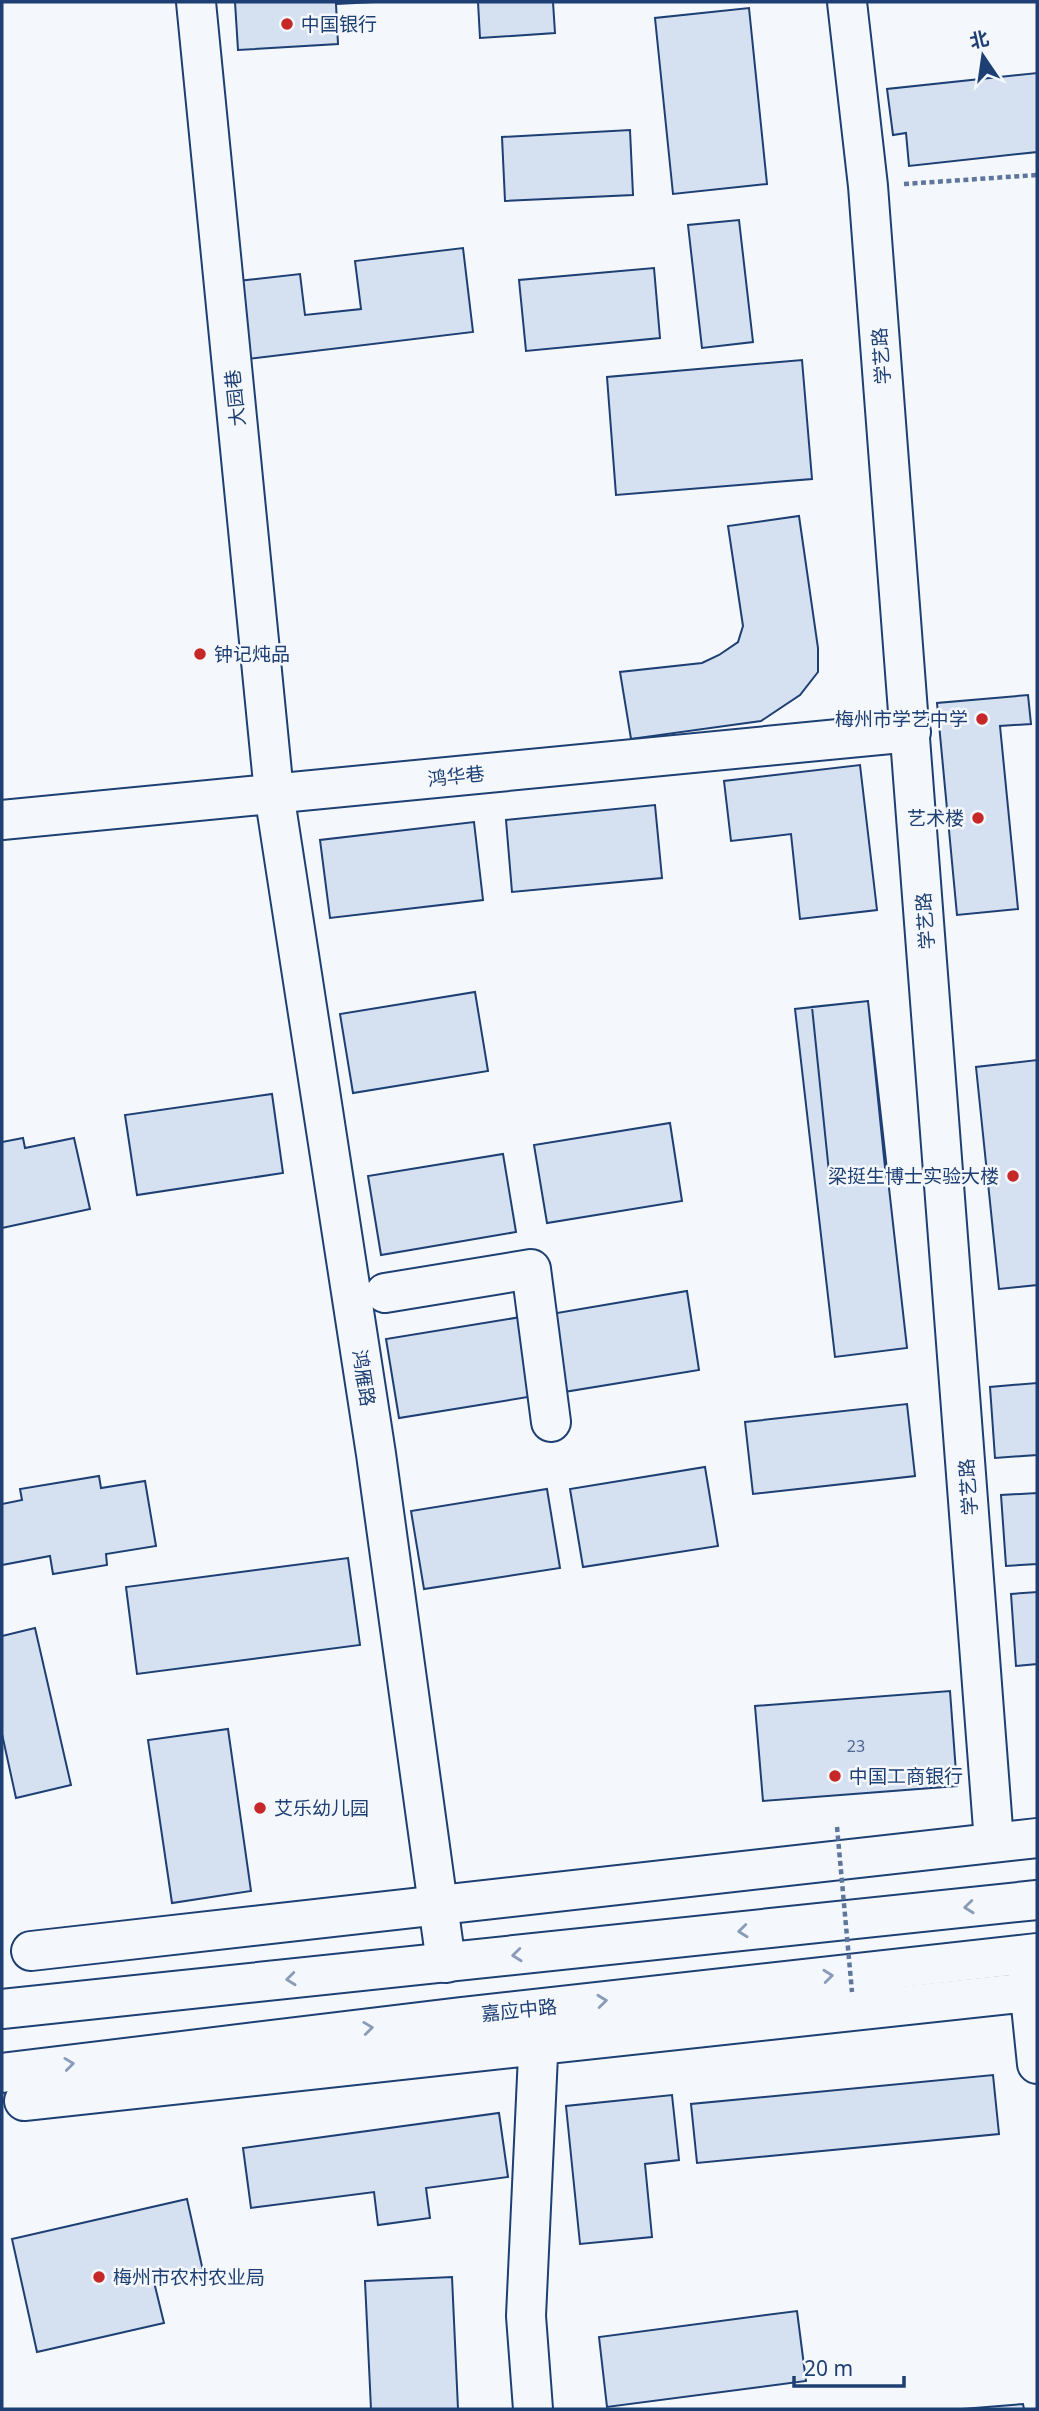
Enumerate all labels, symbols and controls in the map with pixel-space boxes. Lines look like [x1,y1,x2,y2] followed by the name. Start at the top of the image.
[301,11,377,37] place label: 中国银行
[279,16,295,32] marker: 中国银行
[948,21,1018,91] north arrow
[967,25,991,54] text: 北
[866,327,896,385] street label: 学艺路
[219,368,251,428] street label: 大园巷
[214,641,290,667] place label: 钟记炖品
[192,646,208,662] marker: 钟记炖品
[835,706,968,732] place label: 梅州市学艺中学
[974,711,990,727] marker: 梅州市学艺中学
[426,760,486,792] street label: 鸿华巷
[907,805,964,831] place label: 艺术楼
[970,810,986,826] marker: 艺术楼
[910,892,940,950] street label: 学艺路
[828,1163,999,1189] place label: 梁挺生博士实验大楼
[1005,1168,1021,1184] marker: 梁挺生博士实验大楼
[347,1348,381,1408] street label: 鸿雁路
[953,1458,983,1516] street label: 学艺路
[847,1735,865,1757] house number: 23
[849,1763,963,1789] place label: 中国工商银行
[827,1768,843,1784] marker: 中国工商银行
[274,1795,369,1821] place label: 艾乐幼儿园
[252,1800,268,1816] marker: 艾乐幼儿园
[964,1900,975,1915] one-way arrow
[737,1924,749,1939] one-way arrow
[511,1948,523,1963] one-way arrow
[822,1969,834,1984] one-way arrow
[285,1971,296,1986] one-way arrow
[480,1993,558,2027] street label: 嘉应中路
[597,1994,608,2009] one-way arrow
[363,2021,374,2036] one-way arrow
[64,2057,75,2072] one-way arrow
[113,2264,265,2290] place label: 梅州市农村农业局
[91,2269,107,2285] marker: 梅州市农村农业局
[794,2344,904,2388] scale bar
[804,2354,853,2382] text: 20 m

